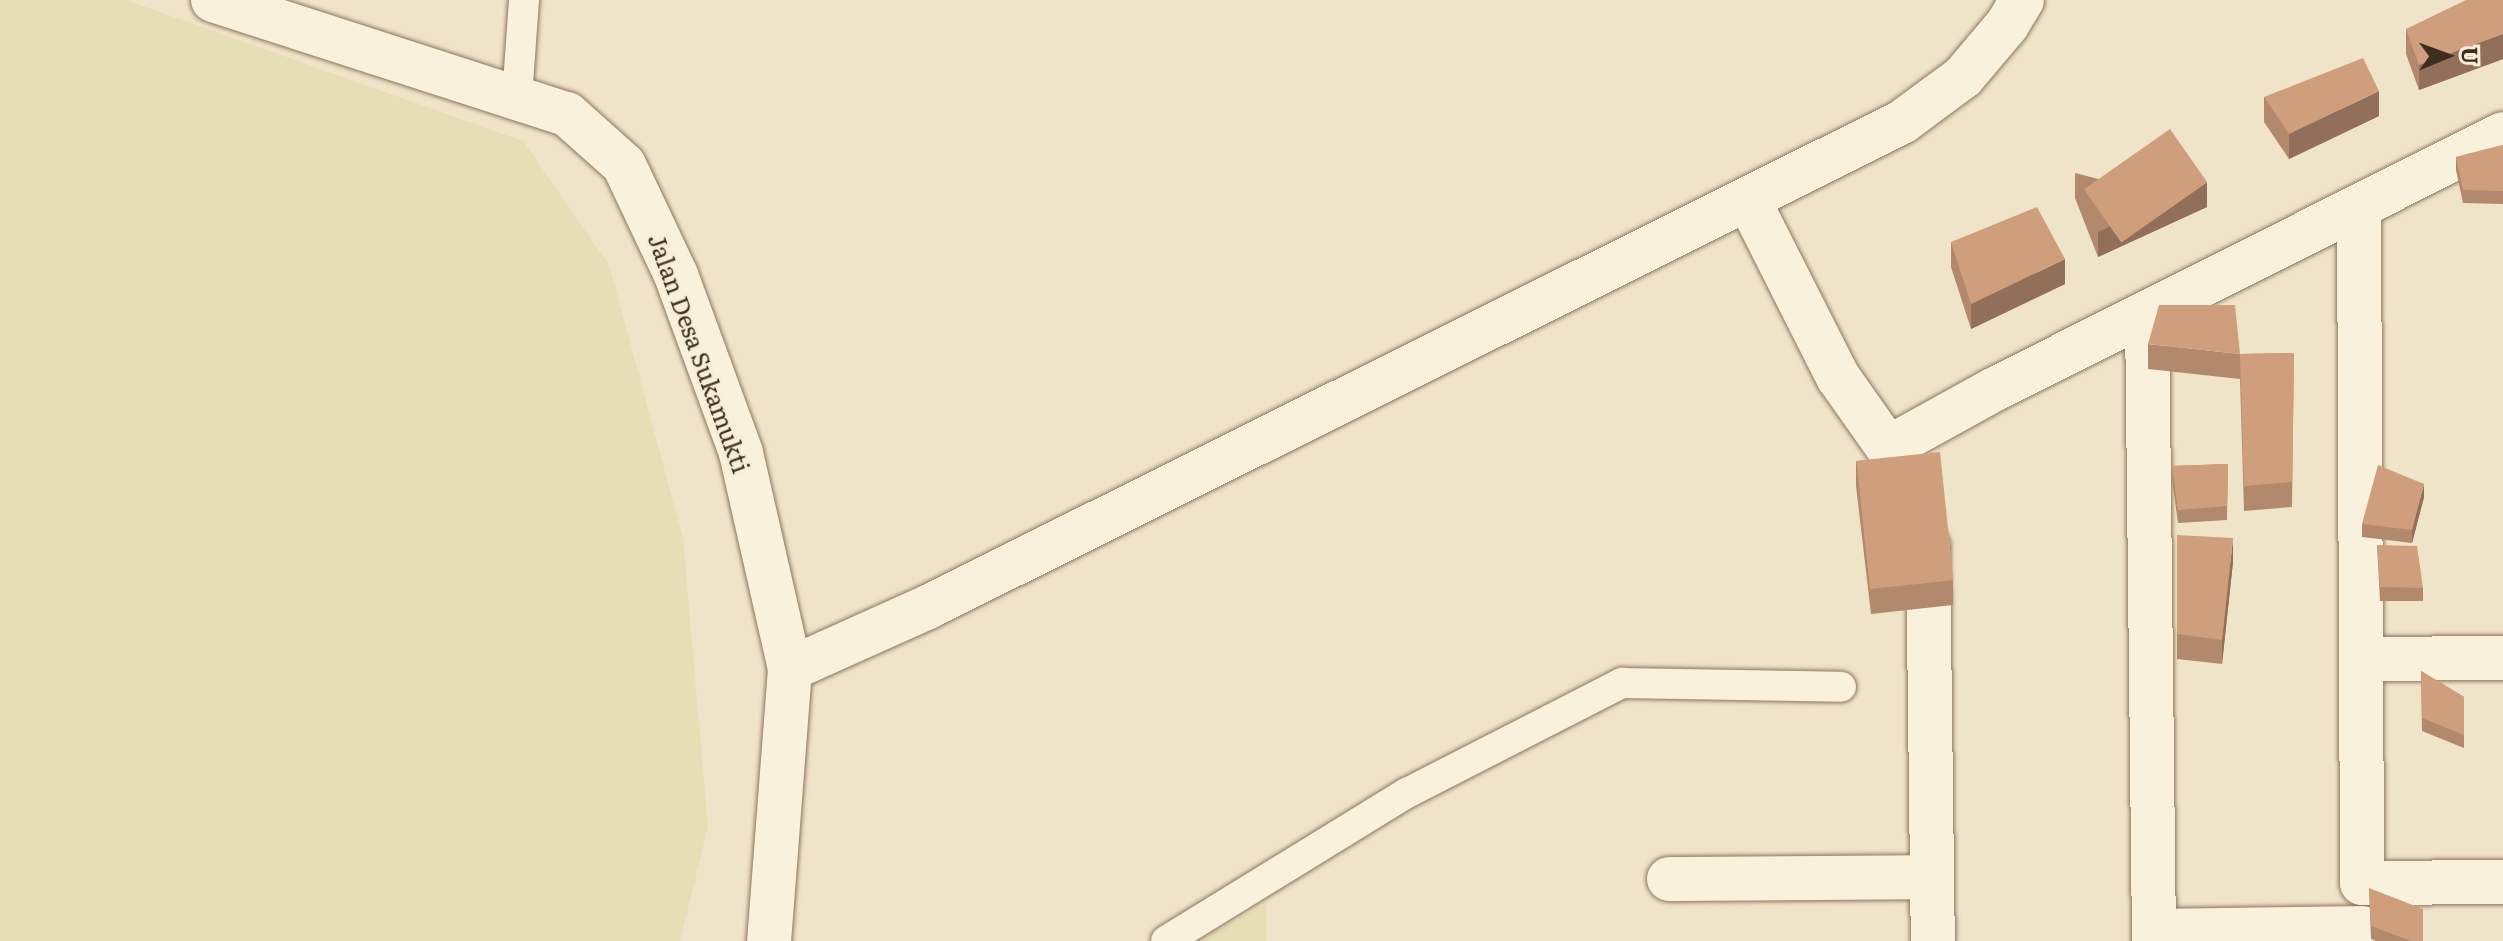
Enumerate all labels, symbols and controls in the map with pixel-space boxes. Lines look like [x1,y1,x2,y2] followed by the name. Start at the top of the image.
[2407,16,2487,96] north arrow
[2455,47,2488,64] text: U
[643,229,757,477] street label: Jalan Desa Sukamukti

